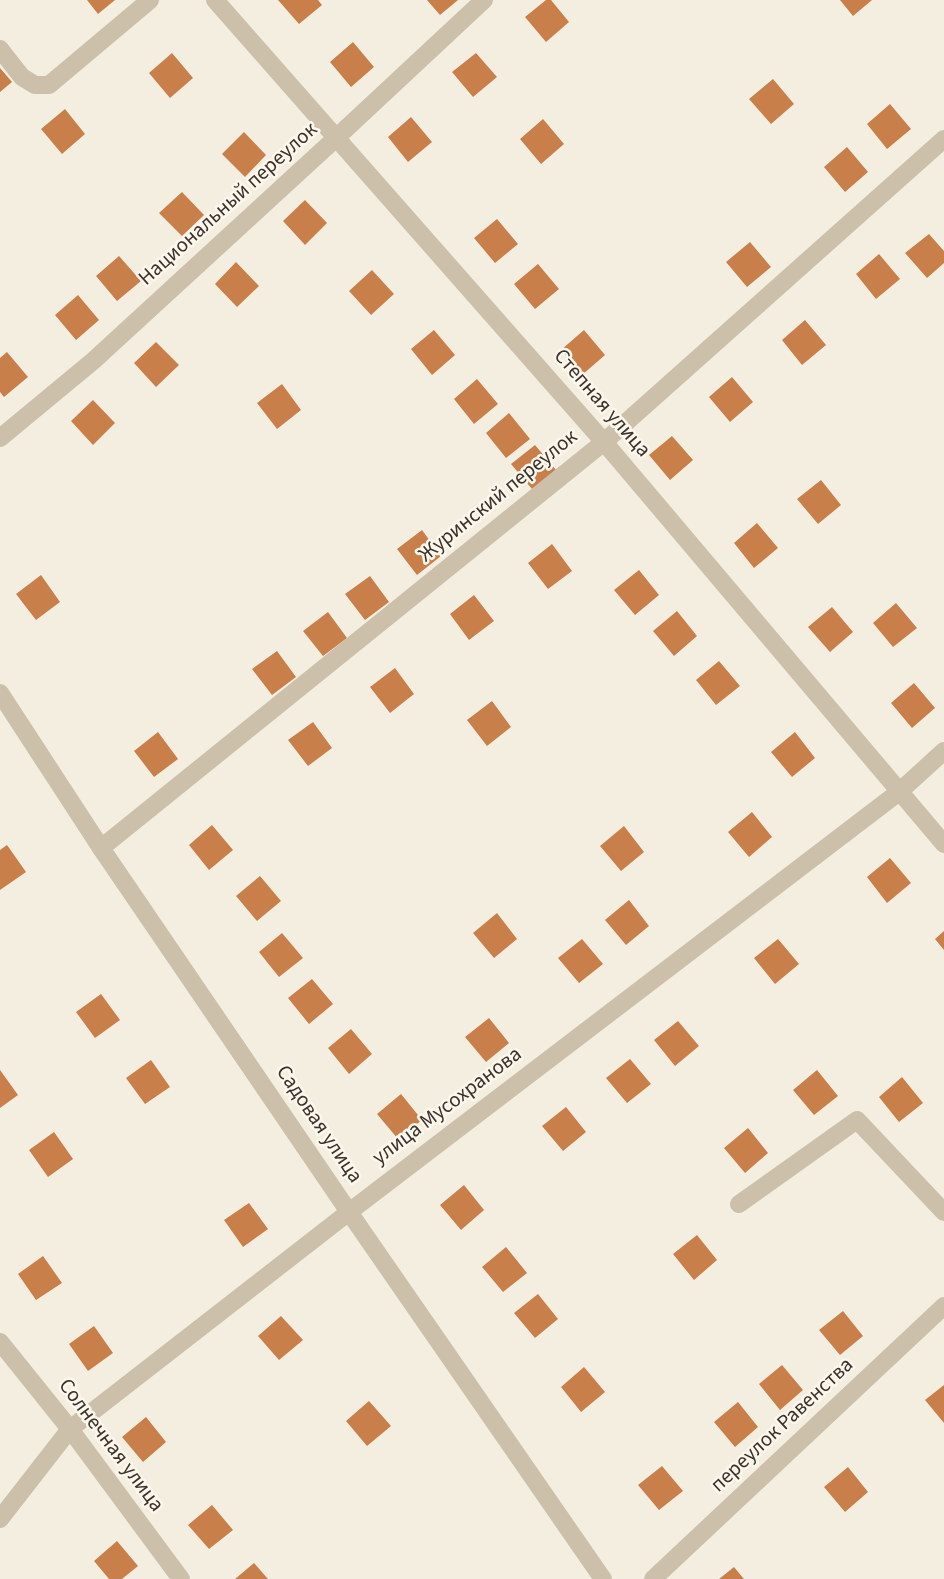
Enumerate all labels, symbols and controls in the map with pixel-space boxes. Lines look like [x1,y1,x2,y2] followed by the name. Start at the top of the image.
[134,118,324,292] street label: Национальный переулок
[547,345,655,463] street label: Степная улица
[415,425,583,569] street label: Журинский переулок
[368,1043,528,1171] street label: улица Мусохранова
[269,1061,367,1189] street label: Садовая улица
[706,1353,860,1499] street label: переулок Равенства
[52,1375,168,1517] street label: Солнечная улица

